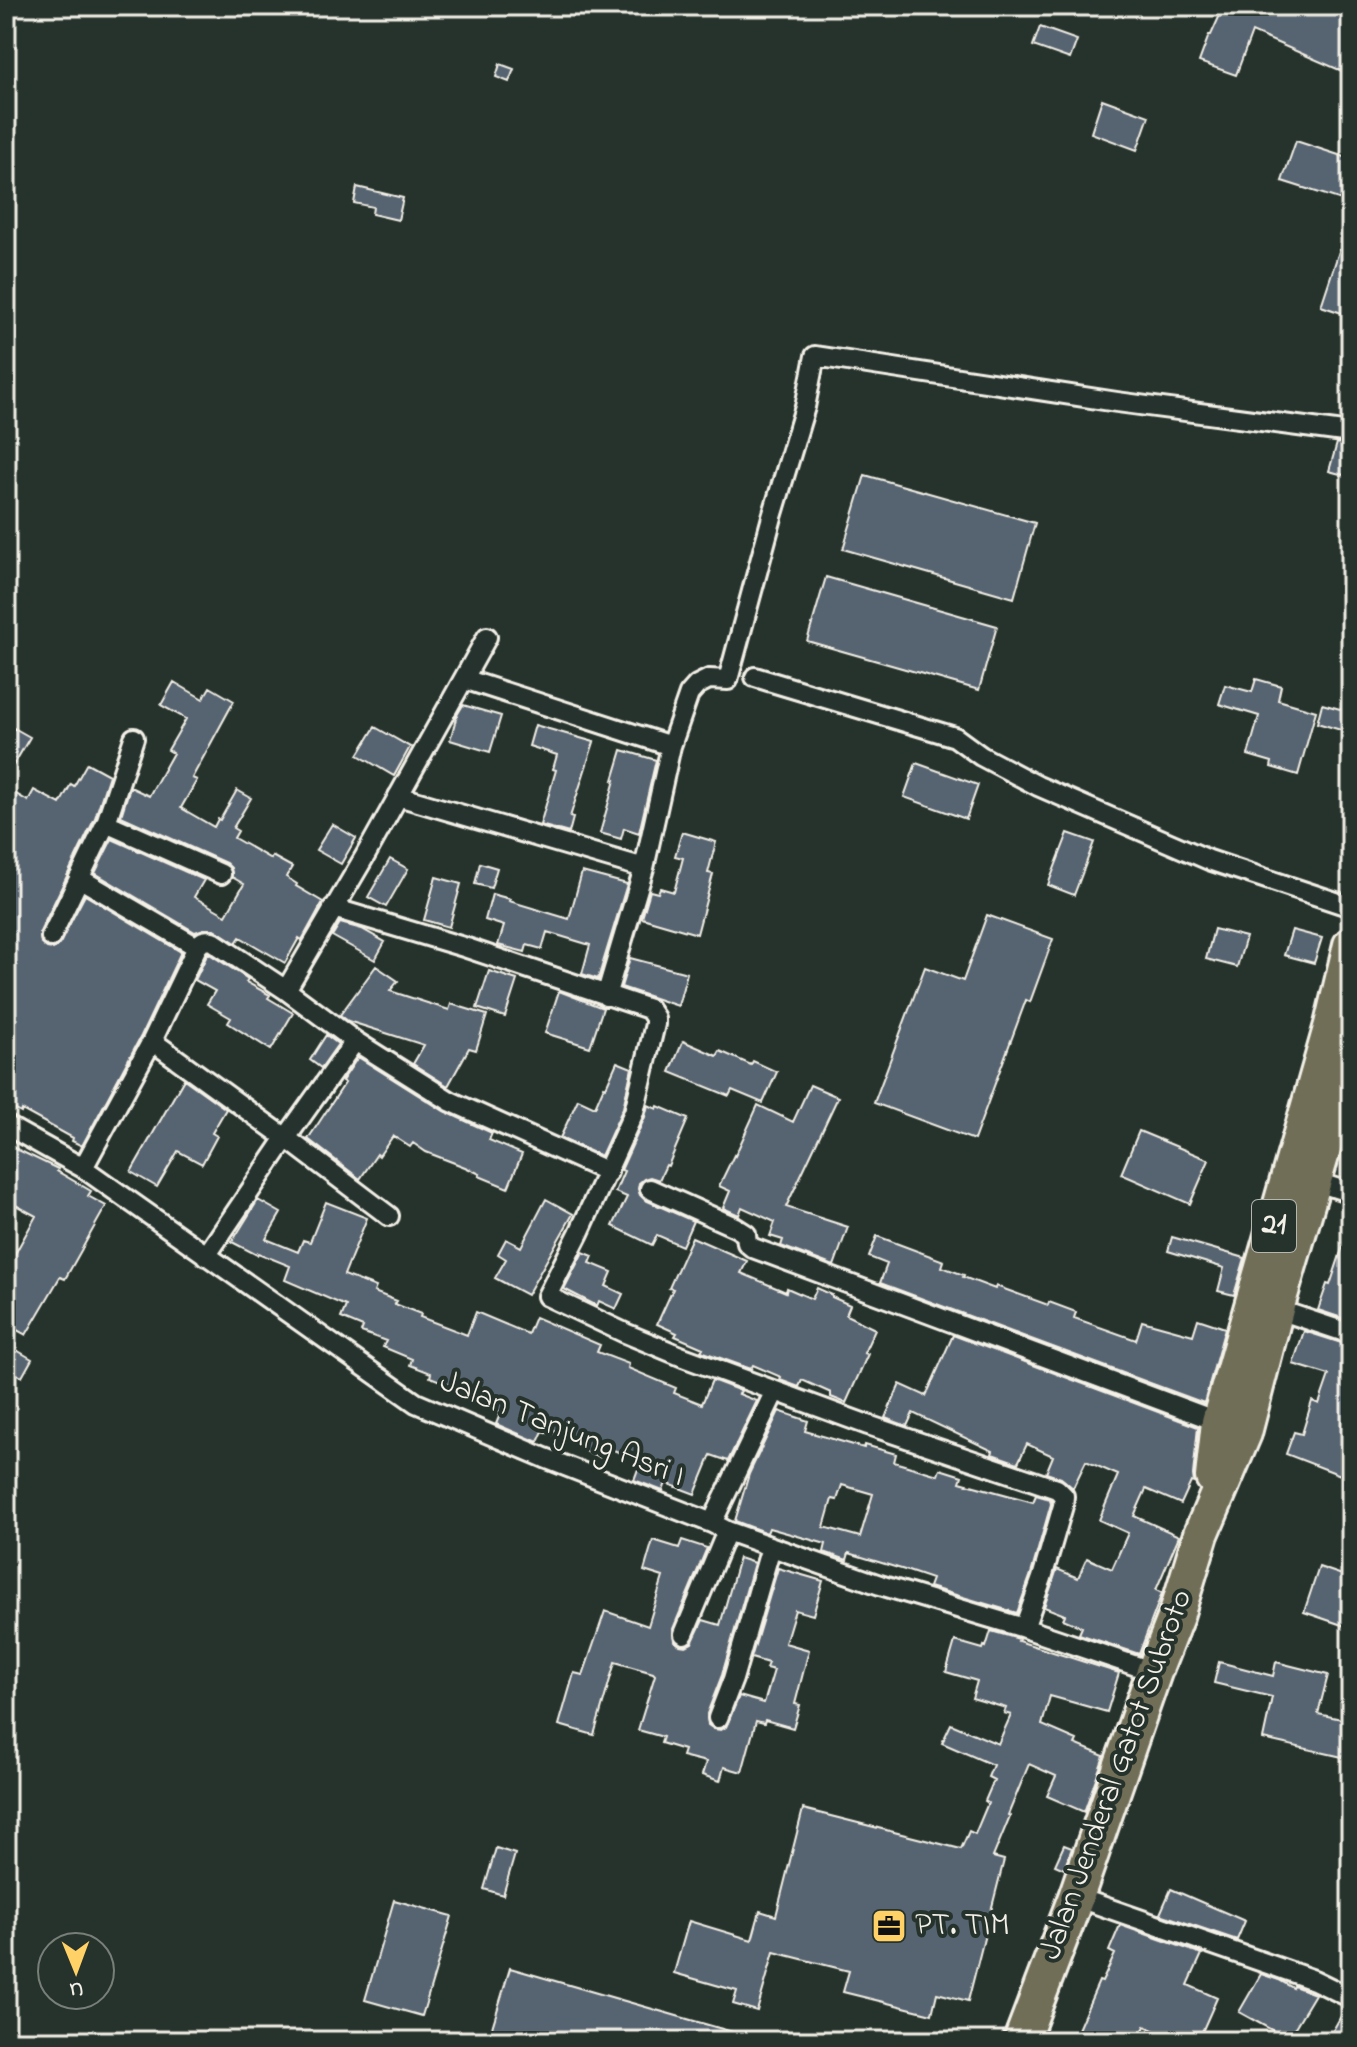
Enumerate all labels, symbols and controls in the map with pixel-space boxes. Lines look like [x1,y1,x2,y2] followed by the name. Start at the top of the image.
[1252,1200,1296,1252] road number: 21
[432,1359,692,1501] street label: Jalan Tanjung Asri I
[1028,1583,1206,1967] street label: Jalan Jenderal Gatot Subroto
[915,1903,1010,1950] place label: PT. TIM
[870,1907,908,1945] office icon: PT. TIM
[36,1931,116,2011] north arrow
[69,1972,84,2004] text: U

